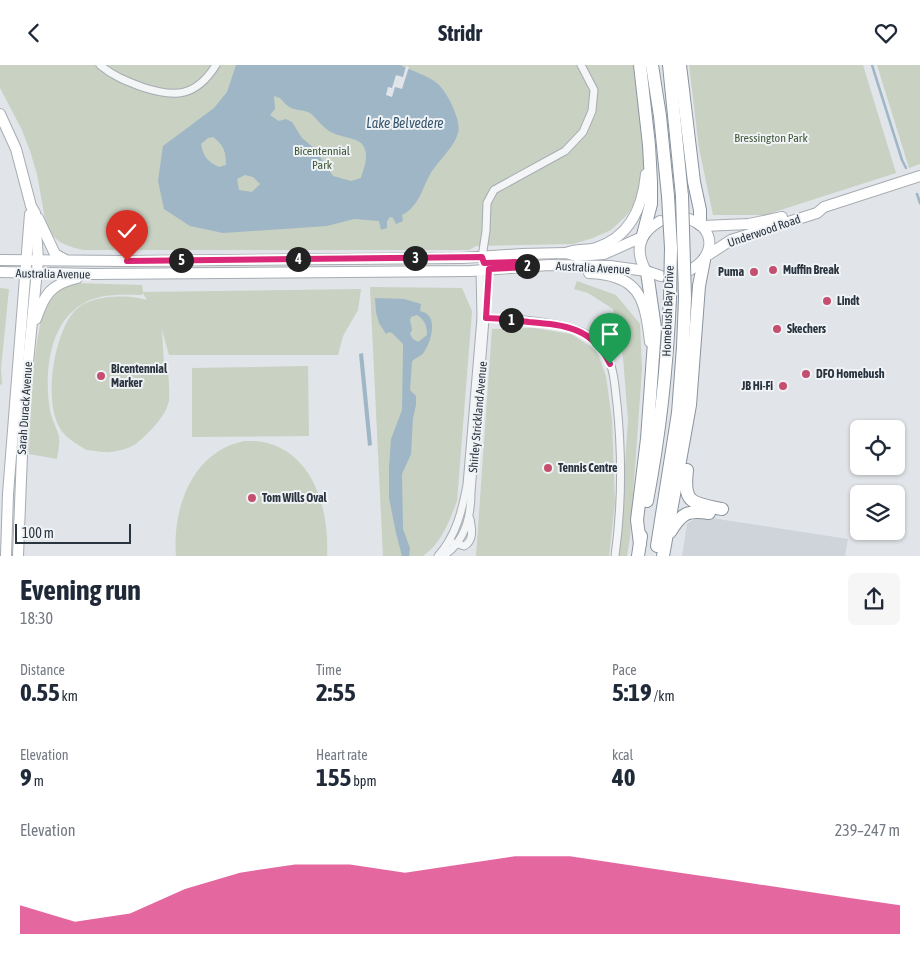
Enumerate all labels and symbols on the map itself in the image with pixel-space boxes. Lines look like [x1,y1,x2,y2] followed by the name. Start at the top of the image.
[366,115,444,131] water label: Lake Belvedere
[734,131,808,145] park label: Bressington Park
[294,144,351,172] park label: Bicentennial Park
[106,210,148,261] pin
[726,212,802,250] street label: Underwood Road
[402,245,428,271] pin: 3
[168,247,194,273] pin: 5
[286,247,310,271] pin: 4
[514,253,540,279] pin: 2
[555,259,631,277] street label: Australia Avenue
[783,263,840,277] place label: Muffin Break
[767,264,779,276] marker: Muffin Break
[659,265,677,357] street label: Homebush Bay Drive
[718,265,744,279] place label: Puma
[16,266,90,282] street label: Australia Avenue
[748,266,760,278] marker: Puma
[837,294,860,308] place label: Lindt
[821,295,833,307] marker: Lindt
[498,307,524,333] pin: 1
[589,313,631,364] pin
[787,322,827,336] place label: Skechers
[771,323,783,335] marker: Skechers
[15,361,35,455] street label: Sarah Durack Avenue
[466,361,490,473] street label: Shirley Strickland Avenue
[111,362,168,390] place label: Bicentennial Marker
[816,367,885,381] place label: DFO Homebush
[800,368,812,380] marker: DFO Homebush
[95,370,107,382] marker: Bicentennial Marker
[740,379,773,393] place label: JB Hi-Fi
[777,380,789,392] marker: JB Hi-Fi
[558,461,618,475] place label: Tennis Centre
[542,462,554,474] marker: Tennis Centre
[262,491,328,505] place label: Tom Wills Oval
[246,492,258,504] marker: Tom Wills Oval
[15,521,131,544] scale bar

